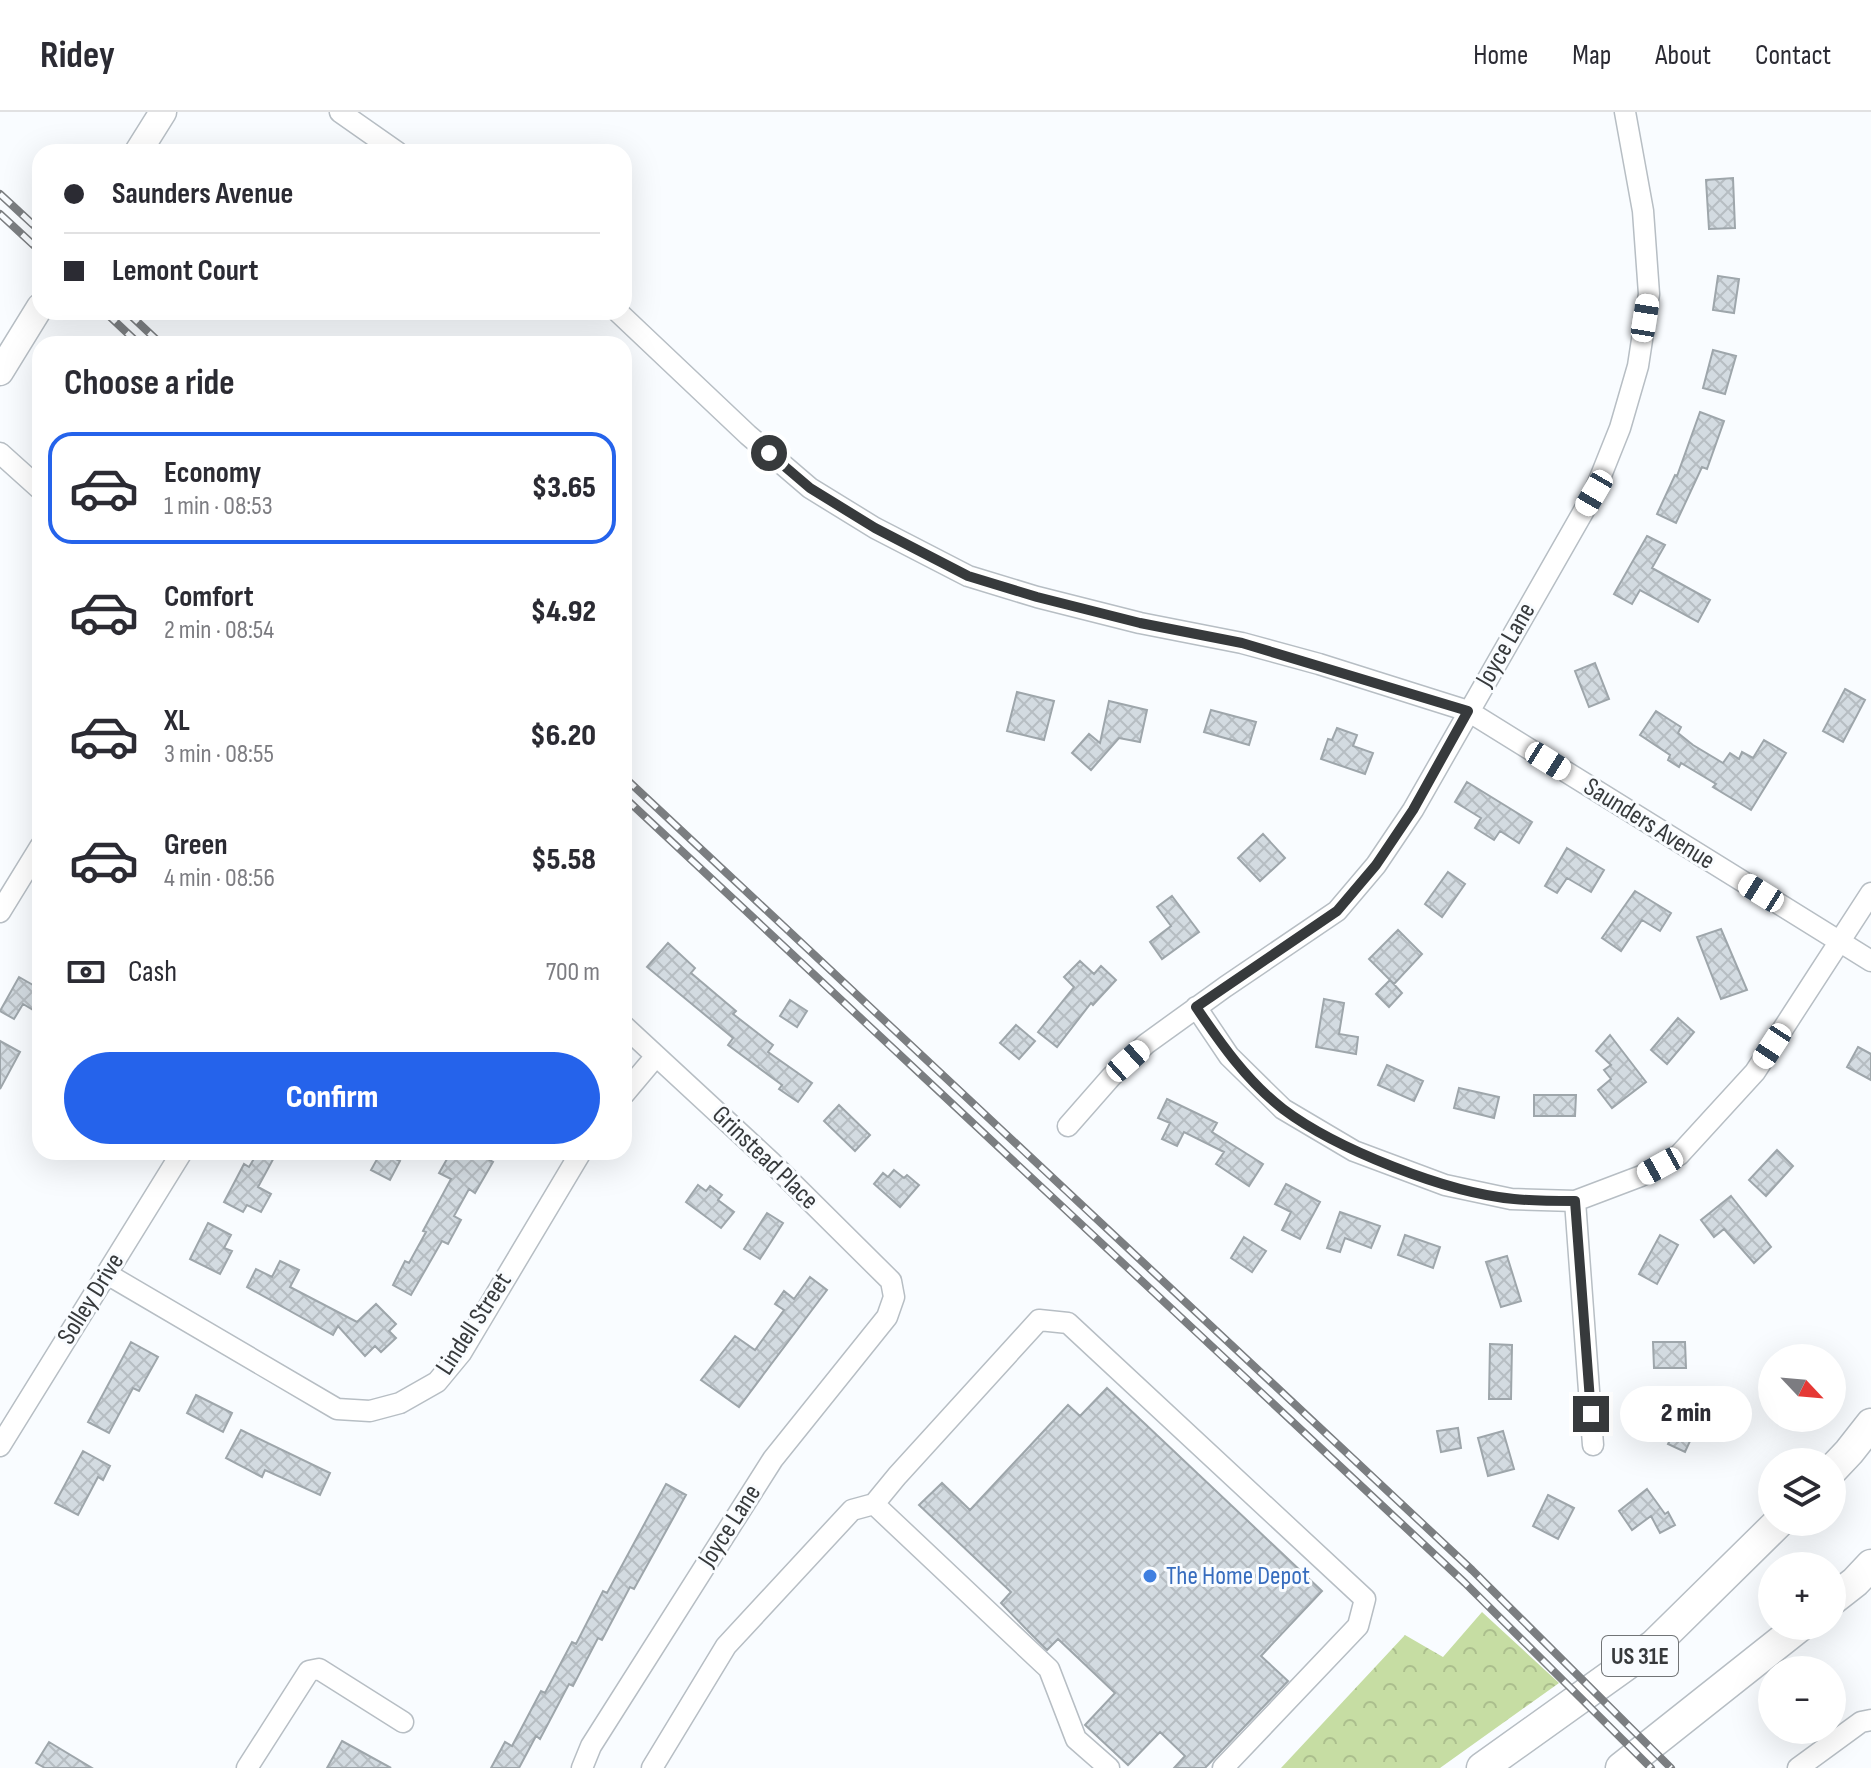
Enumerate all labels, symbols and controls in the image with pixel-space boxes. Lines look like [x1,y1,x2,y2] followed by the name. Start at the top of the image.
[40,33,115,78] text: Ridey
[1473,39,1528,72] text: Home
[1572,39,1611,72] text: Map
[1655,39,1711,72] text: About
[1755,39,1831,72] text: Contact
[112,176,293,212] text: Saunders Avenue
[112,253,259,289] text: Lemont Court
[1629,292,1661,344] car
[64,362,235,405] text: Choose a ride
[751,435,787,471] route start
[68,452,140,524] icon: car
[164,455,261,491] text: Economy
[1572,466,1616,520] car
[532,470,596,506] text: $3.65
[164,491,273,522] text: 1 min · 08:53
[68,576,140,648] icon: car
[164,579,254,615] text: Comfort
[531,594,596,630] text: $4.92
[1469,597,1542,693] street label: Joyce Lane
[164,615,274,646] text: 2 min · 08:54
[68,700,140,772] icon: car
[164,703,190,739] text: XL
[530,718,596,754] text: $6.20
[1521,738,1575,784] car
[164,739,274,770] text: 3 min · 08:55
[1578,771,1720,877] street label: Saunders Avenue
[68,824,140,896] icon: car
[164,827,228,863] text: Green
[531,842,596,878] text: $5.58
[164,863,275,894] text: 4 min · 08:56
[1734,870,1788,916] car
[64,950,108,994] icon: cash
[128,954,177,990] text: Cash
[546,957,600,988] text: 700 m
[1749,1019,1795,1073] car
[1102,1036,1154,1086] car
[64,1052,600,1144] button: Confirm
[705,1100,825,1216] street label: Grinstead Place
[1633,1144,1687,1188] car
[51,1248,131,1350] street label: Solley Drive
[430,1267,519,1381] street label: Lindell Street
[1758,1344,1846,1432] north arrow
[1758,1344,1846,1744] map controls
[1619,1386,1751,1442] callout: 2 min
[1573,1396,1609,1432] route end
[1661,1398,1711,1429] text: 2 min
[1758,1448,1846,1536] button: layers
[691,1479,768,1574] street label: Joyce Lane
[1758,1552,1846,1640] button: +
[1166,1561,1310,1592] place label: The Home Depot
[1141,1567,1159,1585] marker: The Home Depot
[1602,1636,1678,1676] road number: US 31E
[1758,1656,1846,1744] button: −

